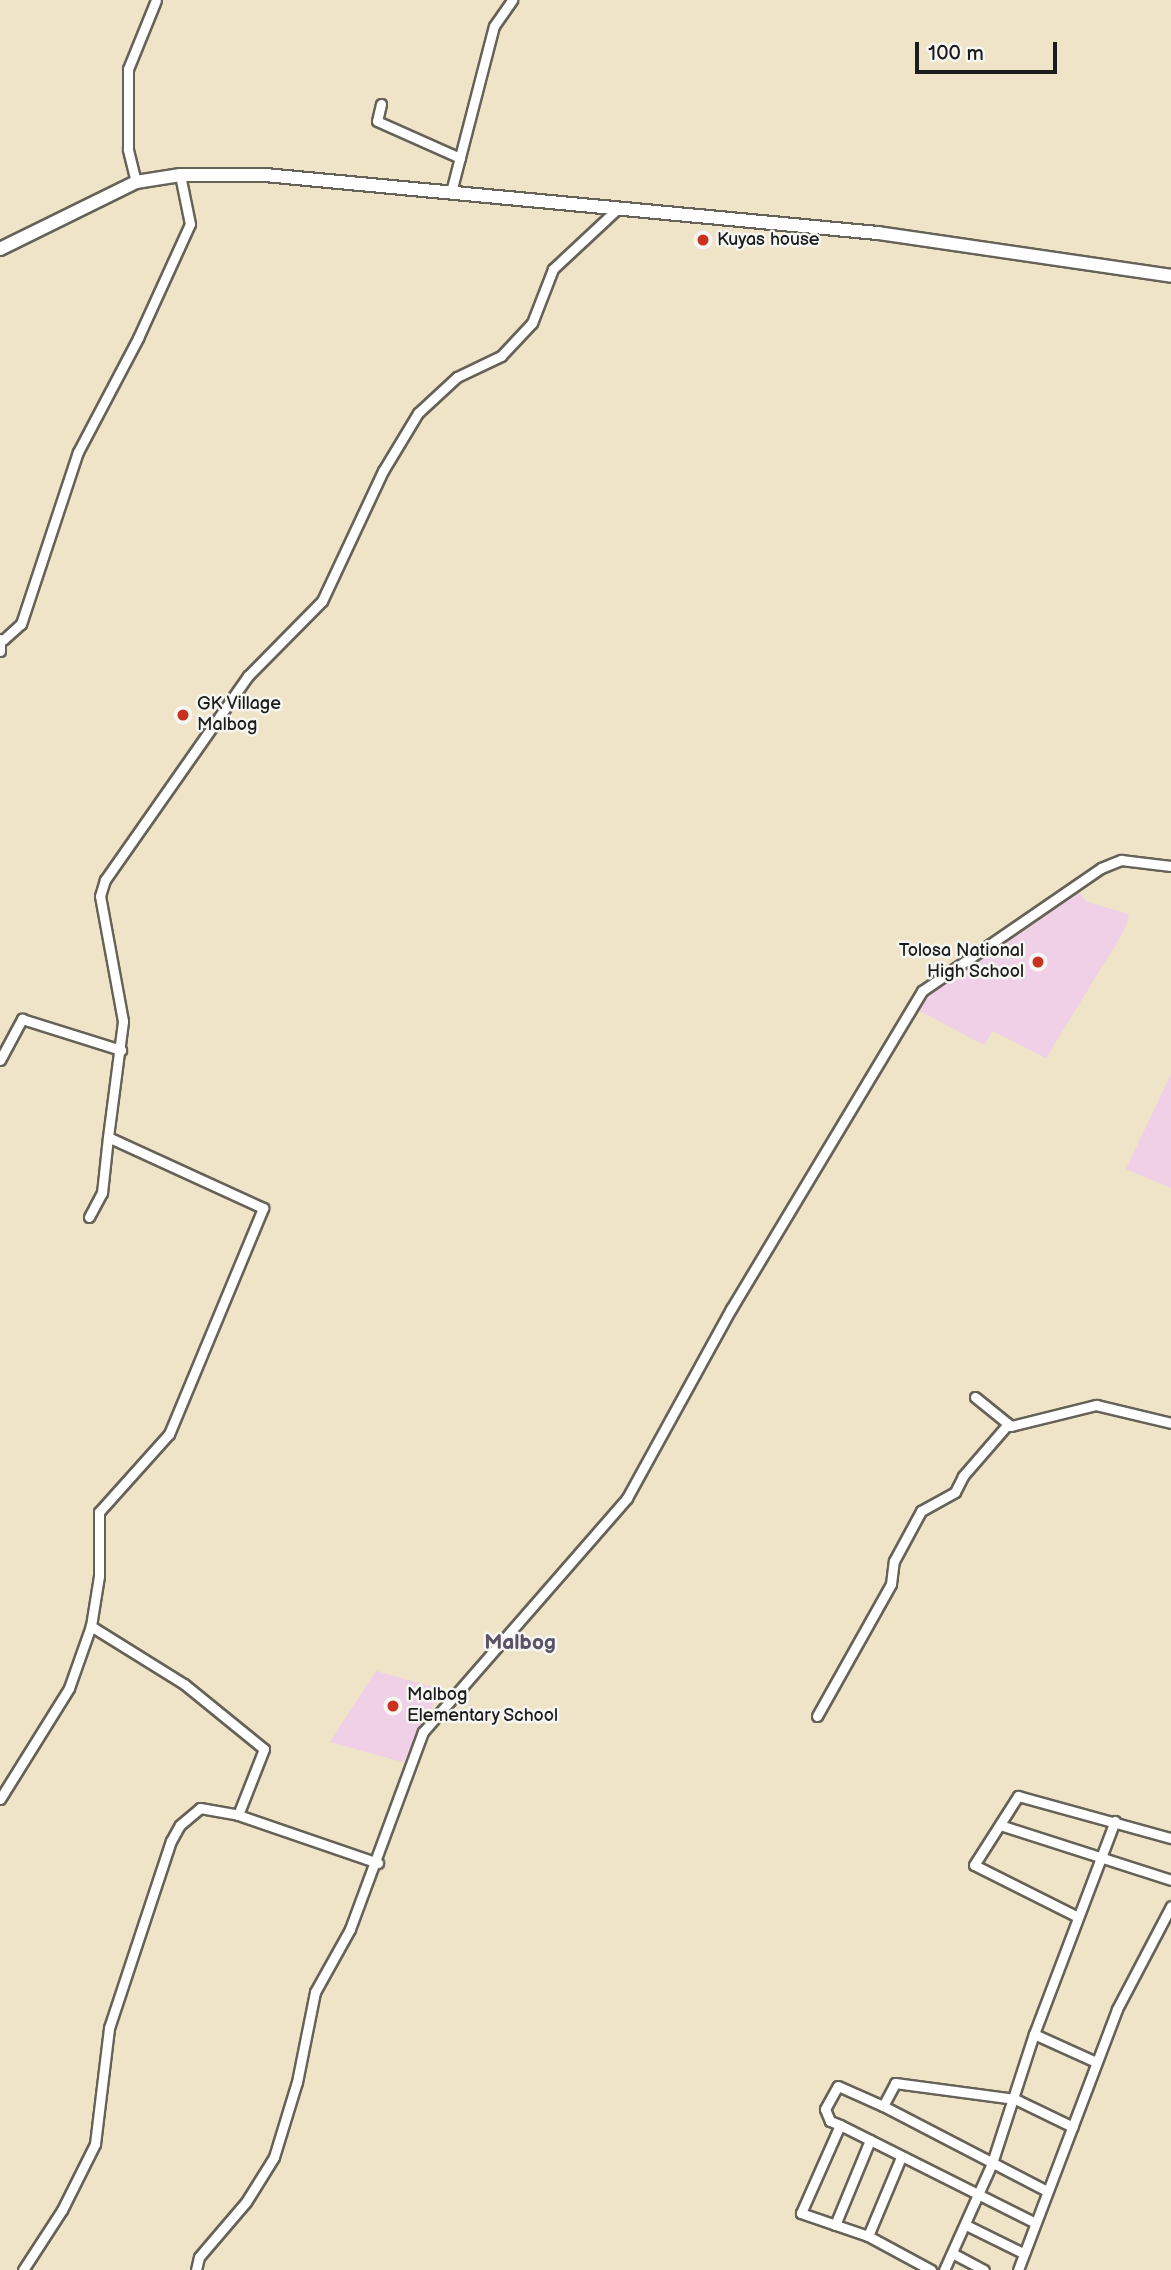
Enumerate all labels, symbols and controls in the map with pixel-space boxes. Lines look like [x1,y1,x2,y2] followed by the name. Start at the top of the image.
[919,28,1061,72] scale bar
[928,41,984,66] text: 100 m
[717,229,819,251] place label: Kuyas house
[695,232,711,248] marker: Kuyas house
[197,694,281,736] place label: GK Village Malbog
[175,707,191,723] marker: GK Village Malbog
[899,941,1024,984] place label: Tolosa National High School
[1030,954,1046,970] marker: Tolosa National High School
[484,1630,556,1656] district label: Malbog
[407,1685,560,1728] place label: Malbog Elementary School
[385,1698,401,1714] marker: Malbog Elementary School

